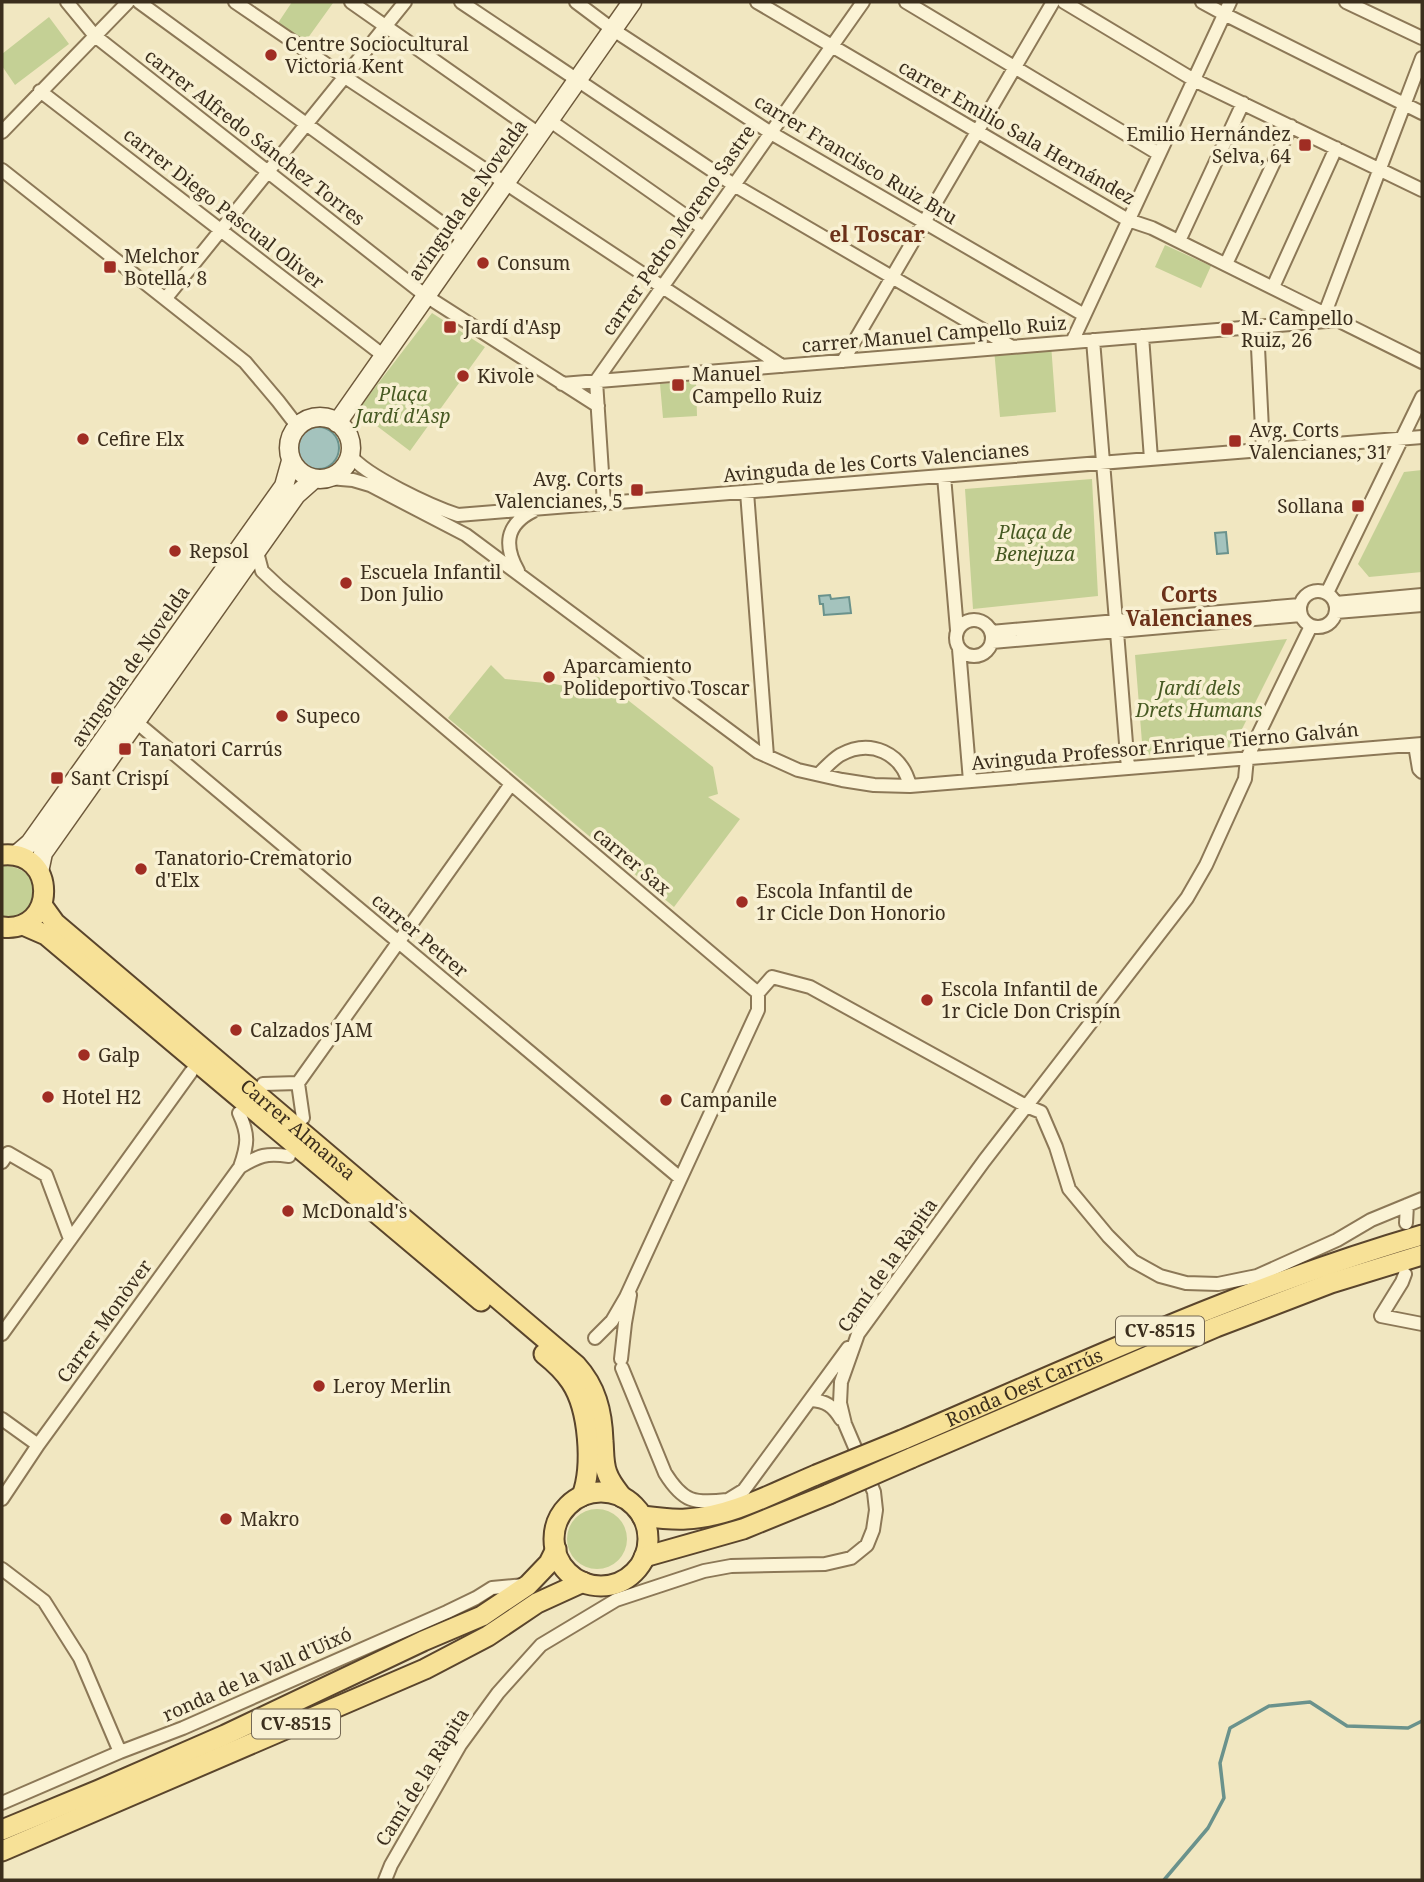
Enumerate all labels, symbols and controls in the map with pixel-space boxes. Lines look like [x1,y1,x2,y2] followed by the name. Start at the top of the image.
[285,31,469,79] place label: Centre Sociocultural Victoria Kent
[140,43,370,231] street label: carrer Alfredo Sánchez Torres
[263,47,279,63] marker: Centre Sociocultural Victoria Kent
[894,53,1140,211] street label: carrer Emilio Sala Hernández
[750,88,962,230] street label: carrer Francisco Ruiz Bru
[401,114,533,286] street label: avinguda de Novelda
[595,119,761,341] street label: carrer Pedro Moreno Sastre
[118,121,330,295] street label: carrer Diego Pascual Oliver
[1126,121,1291,169] place label: Emilio Hernández Selva, 64
[1297,137,1313,153] marker: Emilio Hernández Selva, 64
[829,220,925,248] district label: el Toscar
[124,243,207,291] place label: Melchor Botella, 8
[497,250,571,276] place label: Consum
[475,255,491,271] marker: Consum
[102,259,118,275] marker: Melchor Botella, 8
[1241,305,1353,353] place label: M. Campello Ruiz, 26
[800,309,1068,359] street label: carrer Manuel Campello Ruiz
[463,314,561,340] place label: Jardí d'Asp
[442,319,458,335] marker: Jardí d'Asp
[1219,321,1235,337] marker: M. Campello Ruiz, 26
[692,361,822,409] place label: Manuel Campello Ruiz
[477,363,534,389] place label: Kivole
[455,368,471,384] marker: Kivole
[670,377,686,393] marker: Manuel Campello Ruiz
[353,381,450,429] park label: Plaça Jardí d'Asp
[1249,417,1388,465] place label: Avg. Corts Valencianes, 31
[97,426,184,452] place label: Cefire Elx
[75,431,91,447] marker: Cefire Elx
[1227,433,1243,449] marker: Avg. Corts Valencianes, 31
[722,436,1030,488] street label: Avinguda de les Corts Valencianes
[495,466,623,514] place label: Avg. Corts Valencianes, 5
[629,482,645,498] marker: Avg. Corts Valencianes, 5
[1277,493,1344,519] place label: Sollana
[1350,498,1366,514] marker: Sollana
[994,519,1075,567] park label: Plaça de Benejuza
[189,538,249,564] place label: Repsol
[167,543,183,559] marker: Repsol
[360,559,501,607] place label: Escuela Infantil Don Julio
[338,575,354,591] marker: Escuela Infantil Don Julio
[64,580,196,752] street label: avinguda de Novelda
[1126,580,1252,632] district label: Corts Valencianes
[563,653,750,701] place label: Aparcamiento Polideportivo Toscar
[541,669,557,685] marker: Aparcamiento Polideportivo Toscar
[1134,675,1263,723] park label: Jardí dels Drets Humans
[296,703,361,729] place label: Supeco
[274,708,290,724] marker: Supeco
[970,716,1360,776] street label: Avinguda Professor Enrique Tierno Galván
[139,736,282,762] place label: Tanatori Carrús
[117,741,133,757] marker: Tanatori Carrús
[71,765,169,791] place label: Sant Crispí
[49,770,65,786] marker: Sant Crispí
[588,821,676,901] street label: carrer Sax
[155,845,352,893] place label: Tanatorio-Crematorio d'Elx
[133,861,149,877] marker: Tanatorio-Crematorio d'Elx
[756,878,946,926] place label: Escola Infantil de 1r Cicle Don Honorio
[366,887,474,983] street label: carrer Petrer
[734,894,750,910] marker: Escola Infantil de 1r Cicle Don Honorio
[941,976,1121,1024] place label: Escola Infantil de 1r Cicle Don Crispín
[919,992,935,1008] marker: Escola Infantil de 1r Cicle Don Crispín
[250,1017,373,1043] place label: Calzados JAM
[228,1022,244,1038] marker: Calzados JAM
[98,1042,140,1068] place label: Galp
[76,1047,92,1063] marker: Galp
[235,1073,361,1186] street label: Carrer Almansa
[62,1084,141,1110] place label: Hotel H2
[680,1087,777,1113] place label: Campanile
[40,1089,56,1105] marker: Hotel H2
[658,1092,674,1108] marker: Campanile
[831,1193,943,1337] street label: Camí de la Ràpita
[302,1198,407,1224] place label: McDonald's
[280,1203,296,1219] marker: McDonald's
[50,1254,158,1388] street label: Carrer Monòver
[1116,1316,1204,1346] road number: CV-8515
[942,1342,1107,1433] street label: Ronda Oest Carrús
[333,1373,451,1399] place label: Leroy Merlin
[311,1378,327,1394] marker: Leroy Merlin
[240,1506,300,1532] place label: Makro
[218,1511,234,1527] marker: Makro
[158,1621,356,1727] street label: ronda de la Vall d'Uixó
[369,1703,475,1851] street label: Camí de la Ràpita
[252,1709,340,1738] road number: CV-8515

